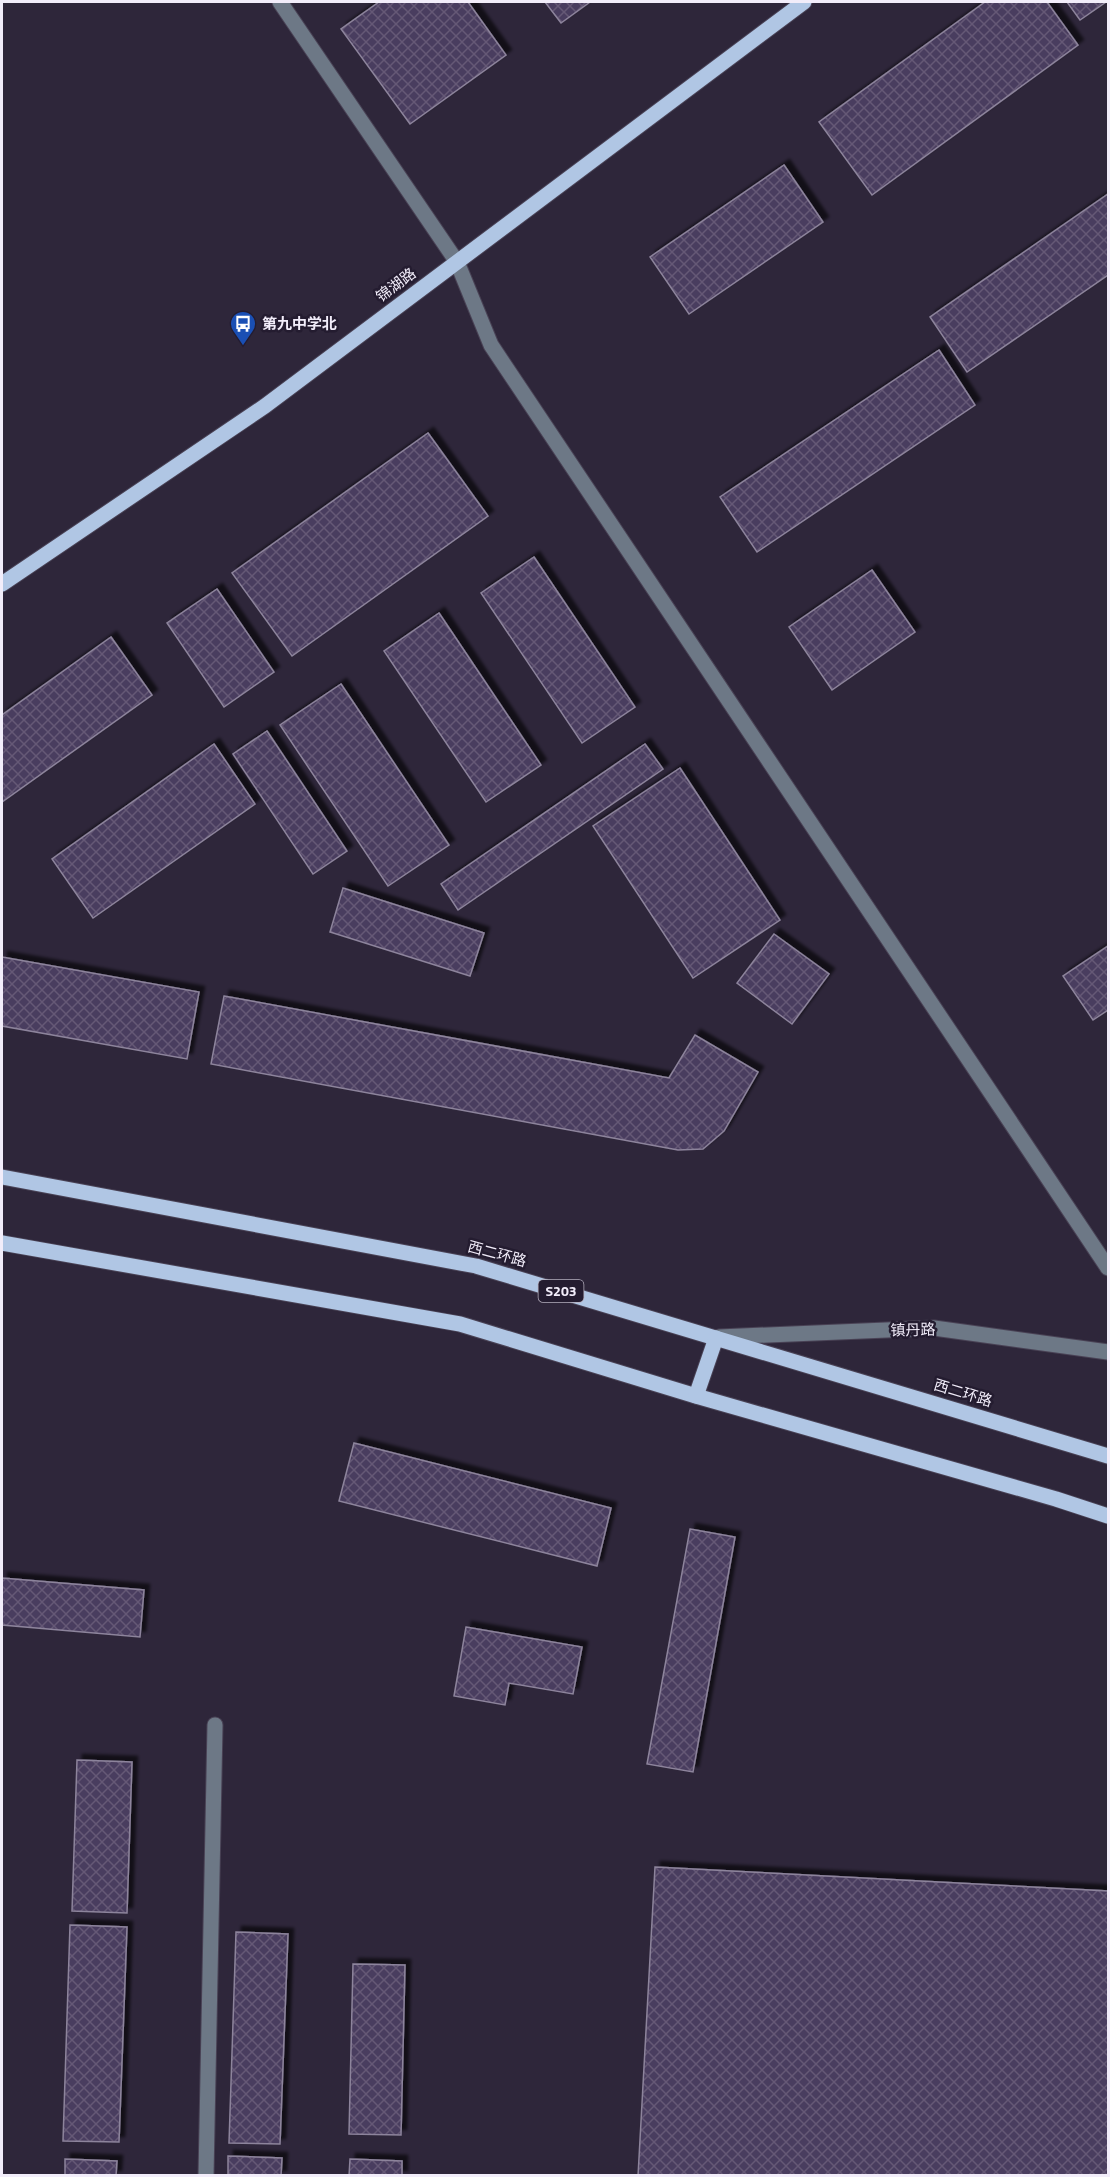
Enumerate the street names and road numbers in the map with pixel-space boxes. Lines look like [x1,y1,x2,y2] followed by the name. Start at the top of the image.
[371,262,421,307] street label: 锦湖路
[465,1235,529,1272] street label: 西二环路
[538,1280,584,1302] road number: S203
[890,1318,936,1341] street label: 镇丹路
[931,1373,995,1412] street label: 西二环路

